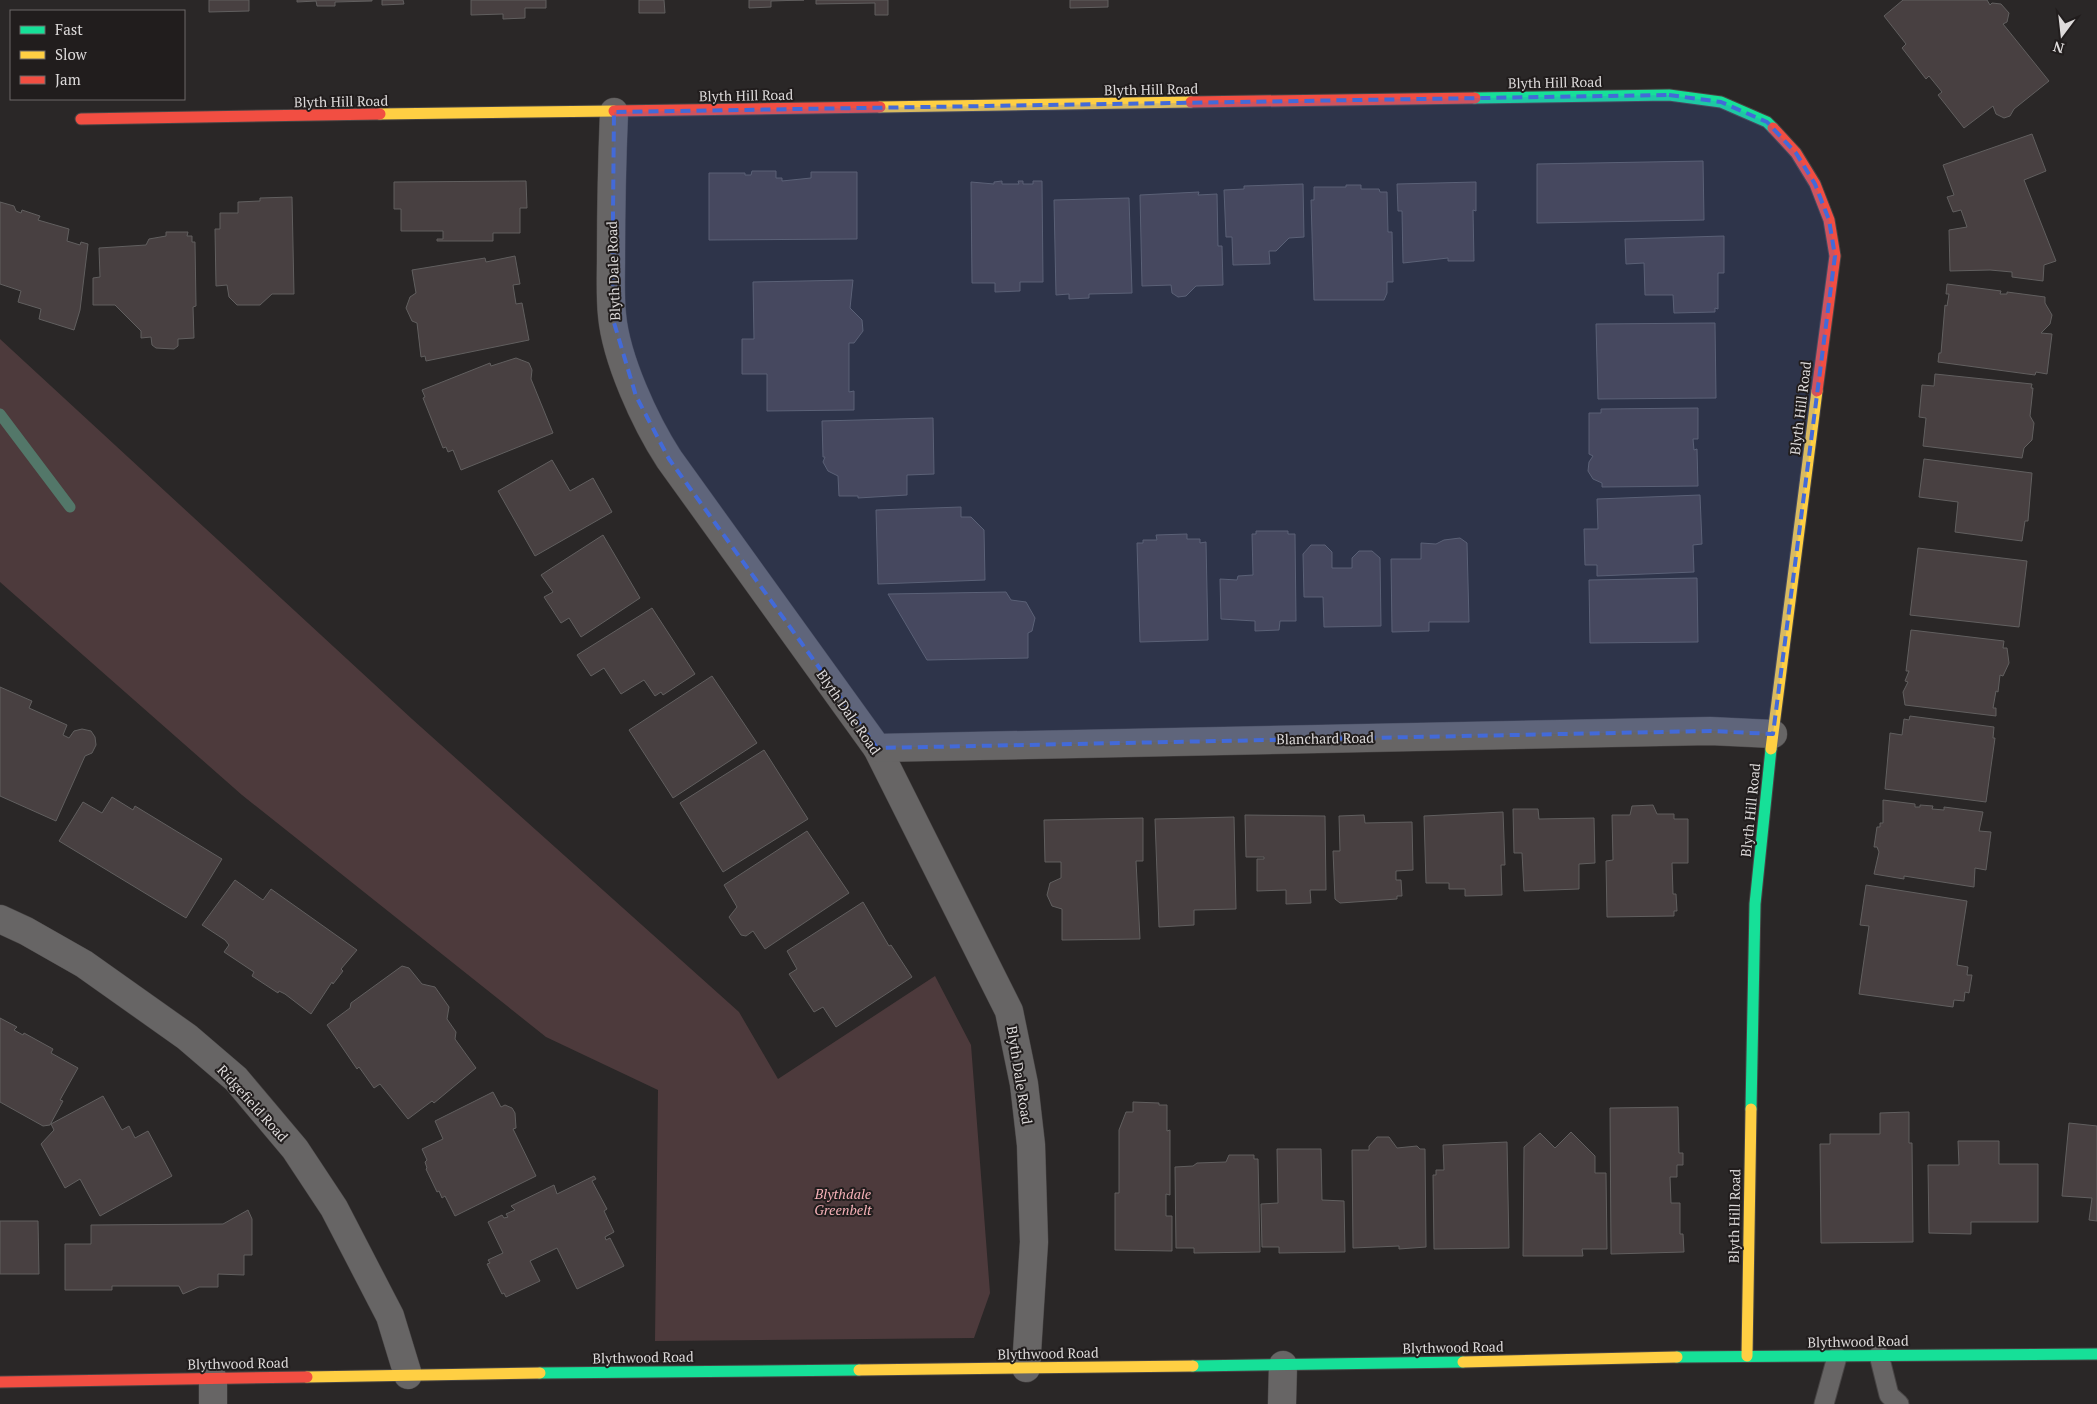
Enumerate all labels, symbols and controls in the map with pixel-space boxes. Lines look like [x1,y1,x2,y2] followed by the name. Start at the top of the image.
[10,10,185,100] legend
[2037,10,2087,60] north arrow
[55,19,83,39] text: Fast
[2051,37,2066,59] text: N
[55,44,88,64] text: Slow
[55,69,81,89] text: Jam
[1508,72,1602,92] street label: Blyth Hill Road
[1104,79,1198,99] street label: Blyth Hill Road
[699,85,793,105] street label: Blyth Hill Road
[294,91,388,111] street label: Blyth Hill Road
[602,221,624,321] street label: Blyth Dale Road
[1785,360,1815,456] street label: Blyth Hill Road
[813,666,885,758] street label: Blyth Dale Road
[1276,728,1374,748] street label: Blanchard Road
[1736,762,1764,858] street label: Blyth Hill Road
[1003,1024,1037,1126] street label: Blyth Dale Road
[213,1060,293,1146] street label: Ridgefield Road
[1724,1169,1744,1263] street label: Blyth Hill Road
[814,1184,872,1219] park label: Blythdale Greenbelt
[1807,1331,1909,1351] street label: Blythwood Road
[1402,1337,1504,1357] street label: Blythwood Road
[997,1343,1099,1363] street label: Blythwood Road
[592,1347,694,1367] street label: Blythwood Road
[187,1353,289,1373] street label: Blythwood Road

